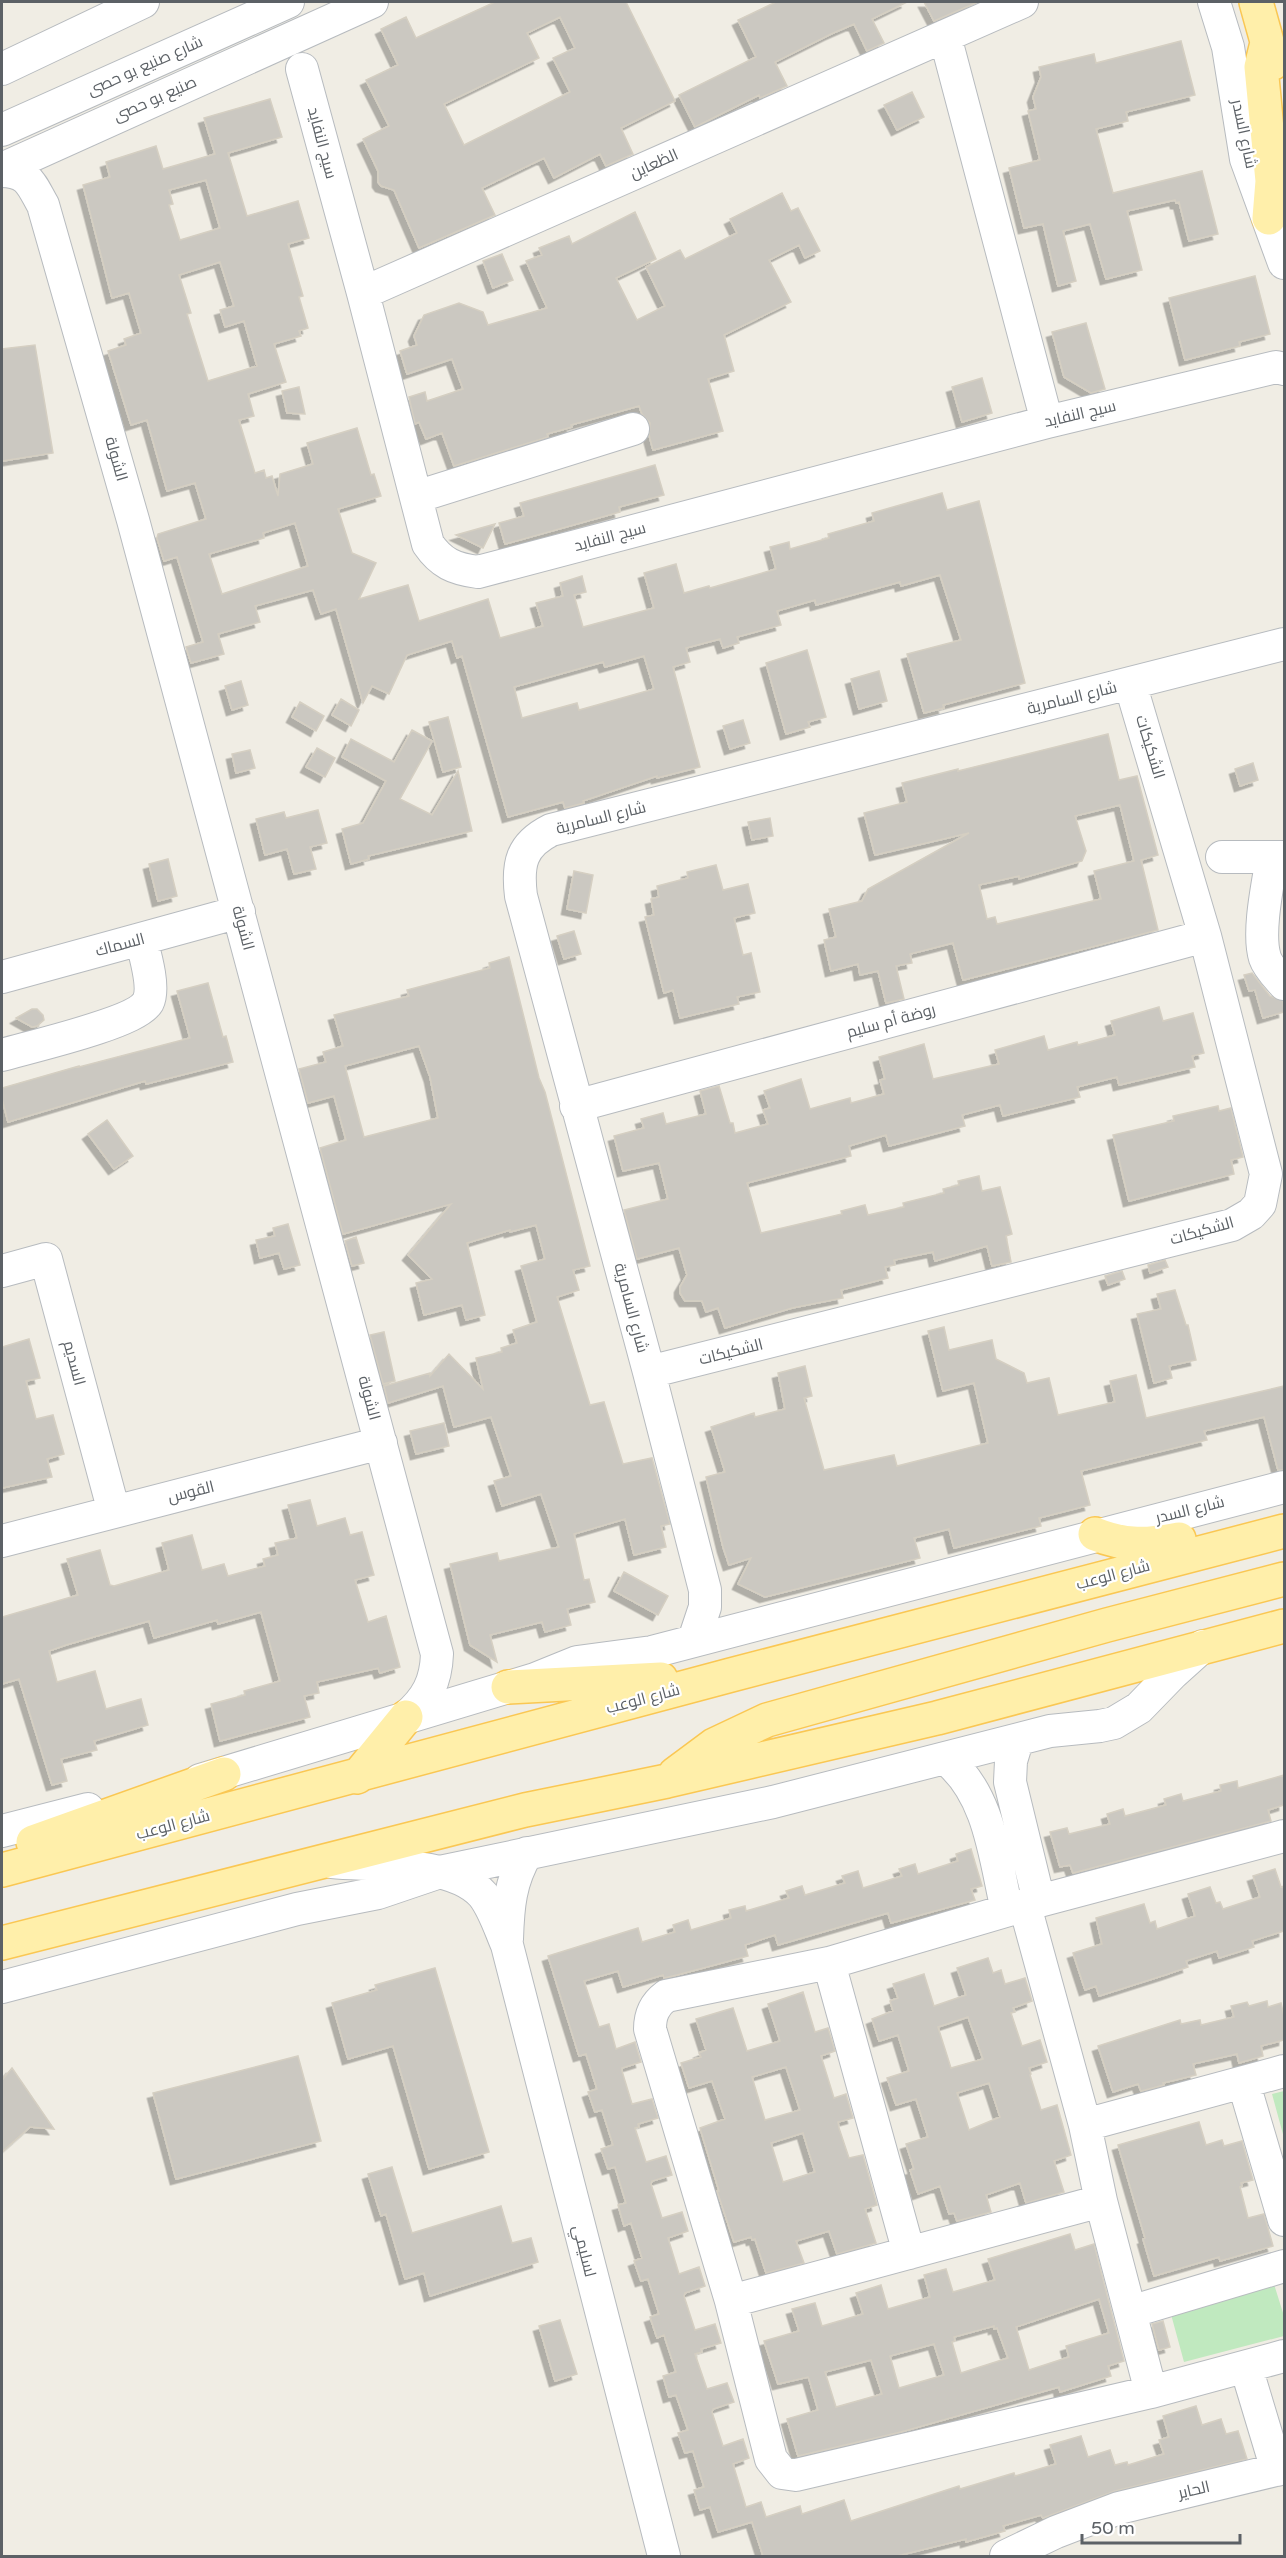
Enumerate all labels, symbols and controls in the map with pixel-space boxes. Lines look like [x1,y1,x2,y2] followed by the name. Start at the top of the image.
[84,32,206,100] street label: شارع صنيع بو حصى
[110,72,200,126] street label: صنيع بو حصى
[1226,97,1261,171] street label: شارع السدر
[302,105,341,181] street label: سيج النفايد
[627,144,681,184] street label: الظعاين
[1042,396,1118,433] street label: سيج النفايد
[100,434,132,484] street label: الشولة
[572,518,648,557] street label: سيج النفايد
[1025,677,1119,720] street label: شارع السامرية
[1131,713,1169,781] street label: الشكيكات
[554,797,648,840] street label: شارع السامرية
[227,903,259,953] street label: الشولة
[93,929,147,961] street label: السماك
[844,1000,938,1043] street label: روضة أم سليم
[1168,1212,1236,1250] street label: الشكيكات
[608,1261,653,1355] street label: شارع السامرية
[697,1334,765,1370] street label: الشكيكات
[57,1338,90,1388] street label: السديم
[353,1373,385,1423] street label: الشولة
[166,1477,216,1507] street label: القوس
[1152,1492,1227,1529] street label: شارع السدر
[1074,1556,1152,1595] street label: شارع الوعب
[604,1680,682,1719] street label: شارع الوعب
[134,1806,212,1845] street label: شارع الوعب
[565,2223,600,2280] street label: لسليمي
[1175,2477,1212,2504] street label: الحاير
[1082,2507,1240,2545] scale bar
[1091,2517,1135,2539] text: 50 m

